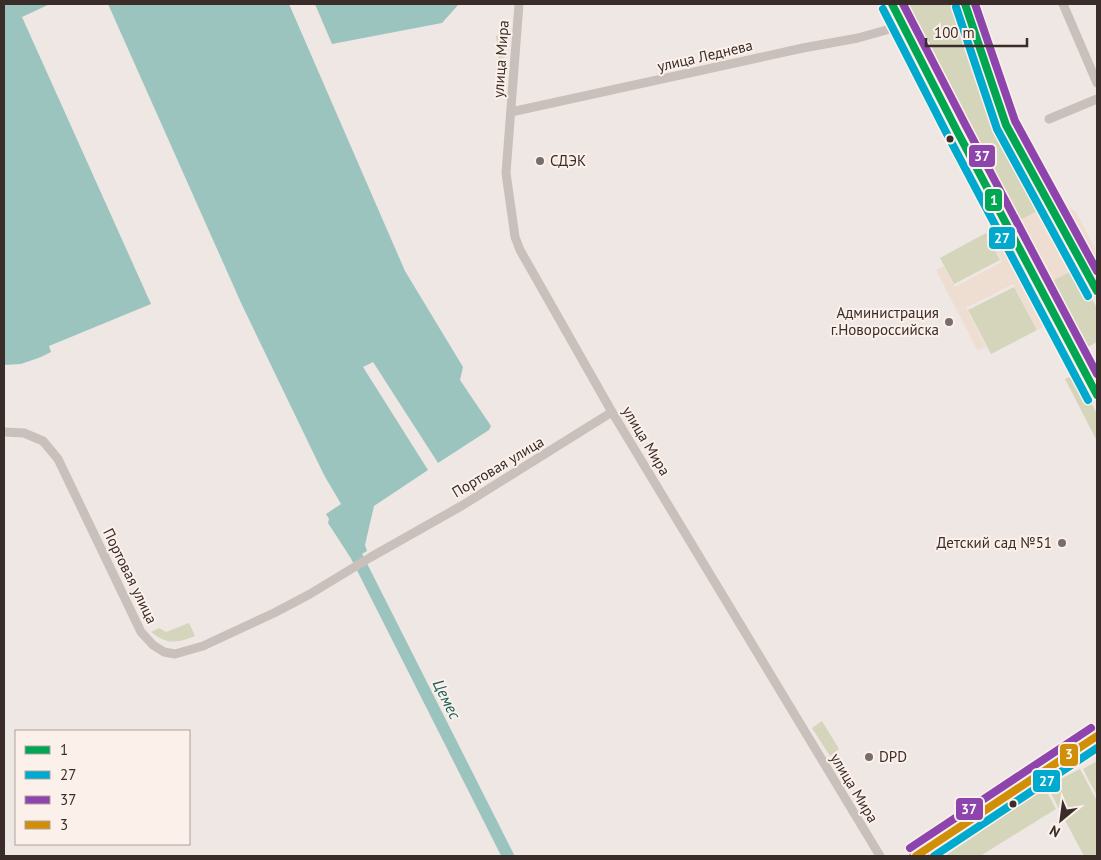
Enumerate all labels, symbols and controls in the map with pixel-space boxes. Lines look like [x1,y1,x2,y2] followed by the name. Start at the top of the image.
[926,15,1027,47] scale bar
[488,19,513,98] street label: улица Мира
[934,23,975,42] text: 100 m
[655,35,755,76] street label: улица Леднева
[945,134,955,144] unlabelled marker
[968,144,996,168] line badge: 37
[974,147,990,165] text: 37
[550,151,586,170] place label: СДЭК
[534,155,546,167] marker: СДЭК
[984,188,1003,212] line badge: 1
[990,191,998,209] text: 1
[988,226,1016,250] line badge: 27
[994,229,1010,247] text: 27
[831,303,939,339] place label: Администрация г.Новороссийска
[943,316,955,328] marker: Администрация г.Новороссийска
[618,403,675,479] street label: улица Мира
[448,432,547,501] street label: Портовая улица
[99,525,162,627] street label: Портовая улица
[937,533,1052,552] place label: Детский сад №51
[1056,537,1068,549] marker: Детский сад №51
[429,676,466,722] water label: Цемес
[15,730,190,845] legend
[60,740,68,759] text: 1
[1059,743,1079,767] line badge: 3
[1065,745,1073,763] text: 3
[879,747,907,766] place label: DPD
[826,750,883,826] street label: улица Мира
[863,751,875,763] marker: DPD
[60,765,76,784] text: 27
[1032,769,1061,793] line badge: 27
[1039,772,1055,790] text: 27
[60,790,76,809] text: 37
[1036,795,1086,845] north arrow
[955,797,984,821] line badge: 37
[1008,799,1018,809] unlabelled marker
[961,800,977,818] text: 37
[60,815,68,834] text: 3
[1046,821,1063,841] text: N

